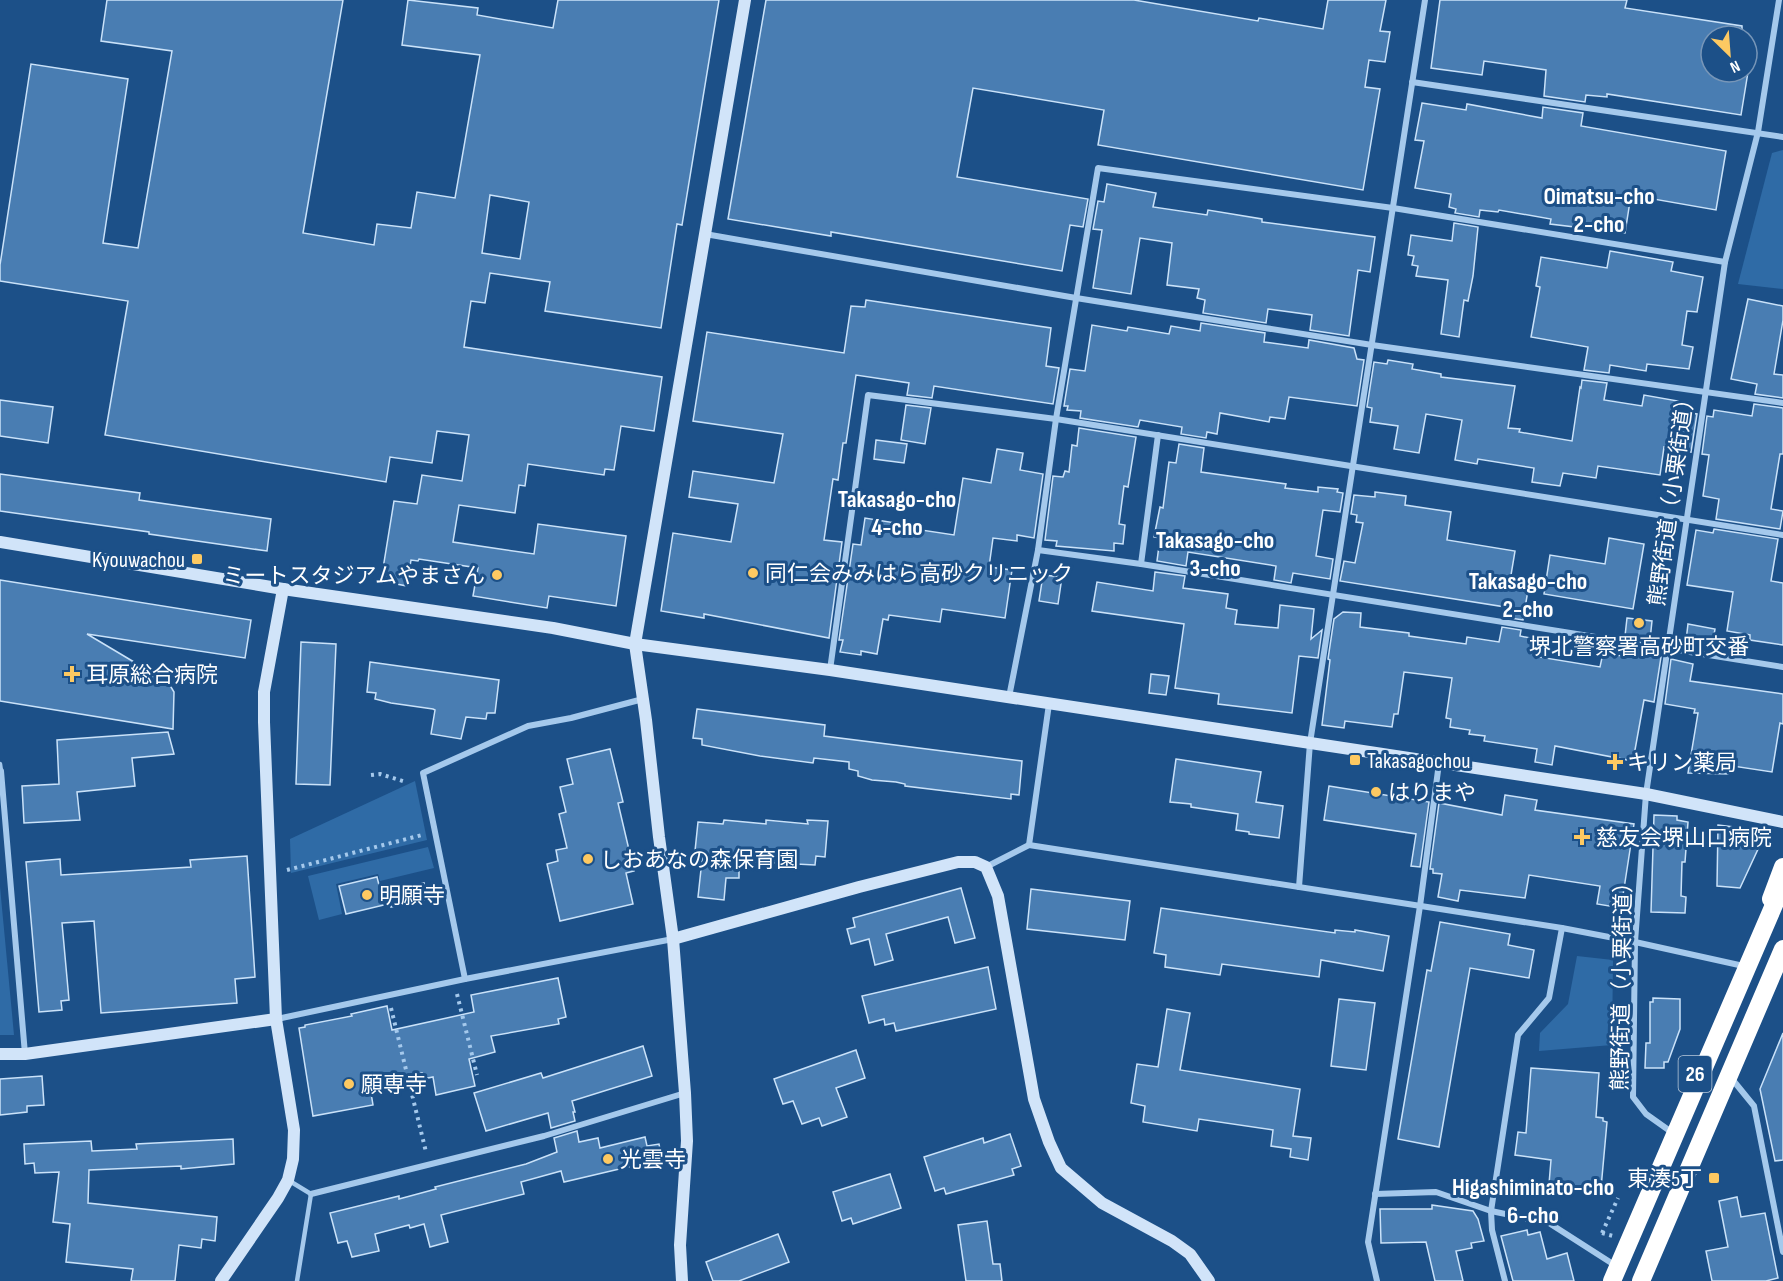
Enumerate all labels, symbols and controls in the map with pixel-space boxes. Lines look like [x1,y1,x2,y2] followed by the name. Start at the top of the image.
[1699,24,1759,84] north arrow
[1727,56,1743,77] text: N
[1543,182,1655,239] district label: Oimatsu-cho 2-cho
[1644,386,1701,608] street label: 熊野街道（小栗街道）
[838,485,956,542] district label: Takasago-cho 4-cho
[1156,526,1274,583] district label: Takasago-cho 3-cho
[92,547,185,574] place label: Kyouwachou
[190,552,204,566] marker: Kyouwachou
[765,561,1073,588] place label: 同仁会みみはら高砂クリニック
[223,563,485,590] place label: ミートスタジアムやまさん
[746,566,760,580] marker: 同仁会みみはら高砂クリニック
[1469,567,1587,624] district label: Takasago-cho 2-cho
[490,568,504,582] marker: ミートスタジアムやまさん
[1632,616,1646,630] marker: 堺北警察署高砂町交番
[1529,634,1749,661] place label: 堺北警察署高砂町交番
[86,662,218,689] place label: 耳原総合病院
[63,665,81,683] marker: 耳原総合病院
[1367,748,1470,775] place label: Takasagochou
[1627,750,1737,777] place label: キリン薬局
[1348,753,1362,767] marker: Takasagochou
[1608,755,1622,769] marker: キリン薬局
[1388,780,1476,807] place label: はりまや
[1369,785,1383,799] marker: はりまや
[1596,825,1772,852] place label: 慈友会堺山口病院
[1573,828,1591,846] marker: 慈友会堺山口病院
[600,847,798,874] place label: しおあなの森保育園
[581,852,595,866] marker: しおあなの森保育園
[1607,871,1638,1091] street label: 熊野街道（小栗街道）
[379,883,445,910] place label: 明願寺
[360,888,374,902] marker: 明願寺
[1678,1056,1712,1092] road number: 26
[361,1072,427,1099] place label: 願専寺
[342,1077,356,1091] marker: 願専寺
[620,1147,686,1174] place label: 光雲寺
[601,1152,615,1166] marker: 光雲寺
[1627,1166,1702,1193] place label: 東湊5丁
[1707,1171,1721,1185] marker: 東湊5丁
[1452,1173,1614,1230] district label: Higashiminato-cho 6-cho

